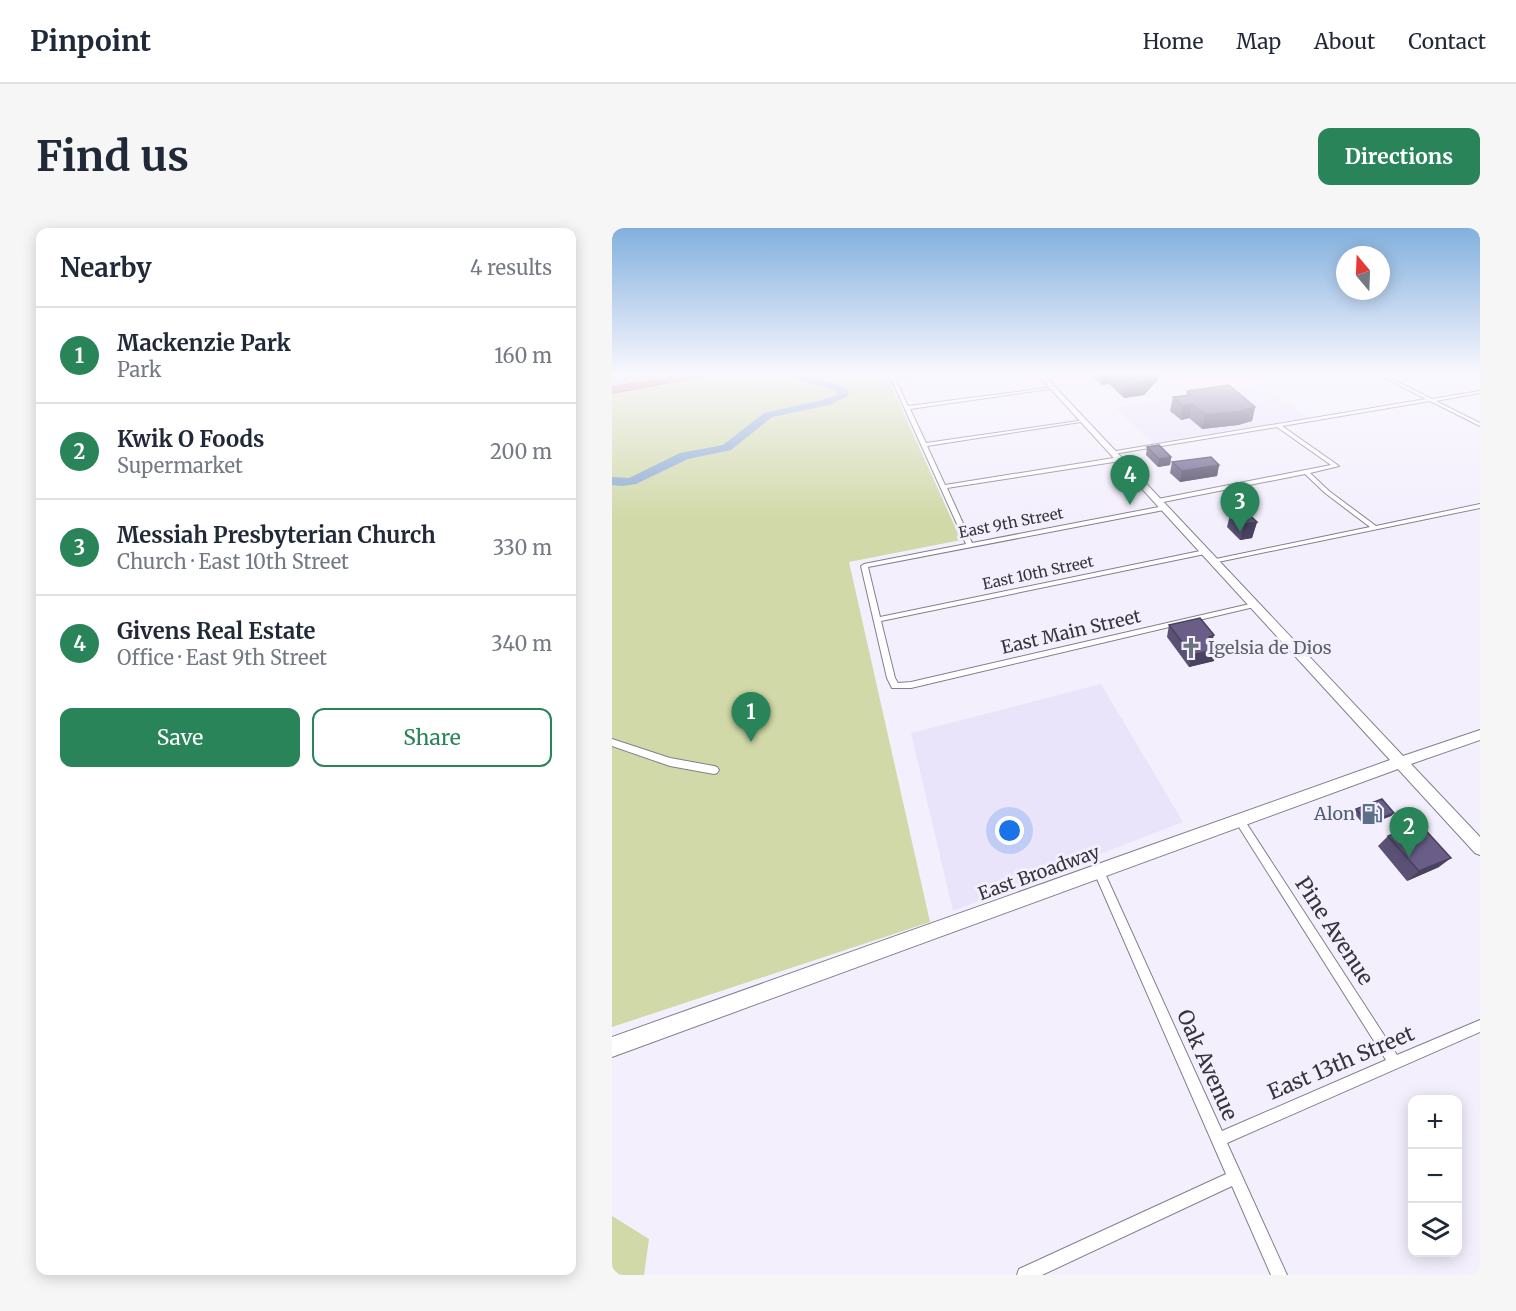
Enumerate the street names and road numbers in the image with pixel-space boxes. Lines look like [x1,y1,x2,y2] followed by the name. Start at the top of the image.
[957,503,1065,542] street label: East 9th Street
[981,551,1095,594] street label: East 10th Street
[999,604,1143,659] street label: East Main Street
[975,840,1103,905] street label: East Broadway
[1289,871,1379,990] street label: Pine Avenue
[1171,1005,1244,1124] street label: Oak Avenue
[1263,1020,1418,1106] street label: East 13th Street

